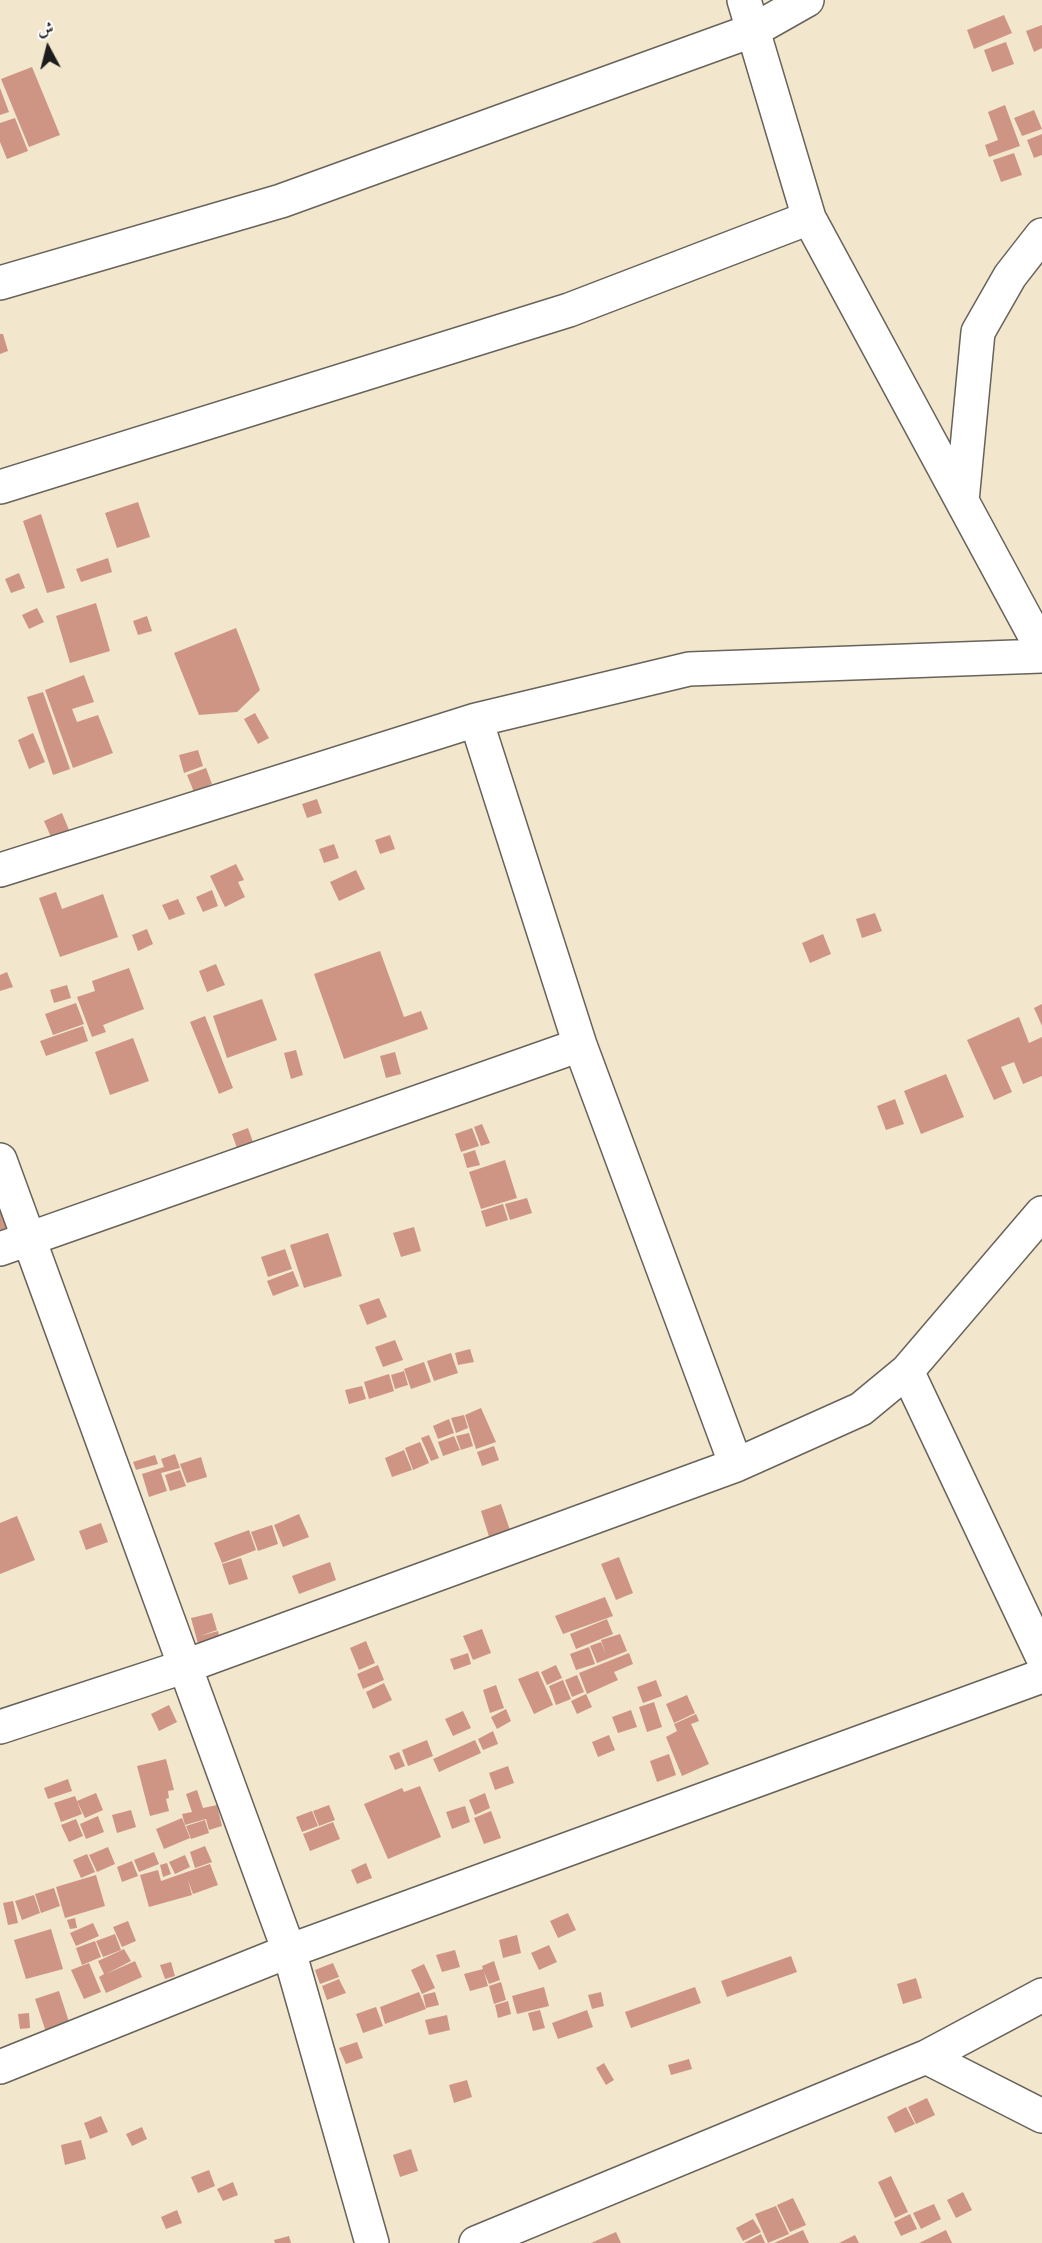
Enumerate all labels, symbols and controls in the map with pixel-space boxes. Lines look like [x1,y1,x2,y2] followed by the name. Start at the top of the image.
[18,18,78,78] north arrow
[37,21,55,39] text: ش

